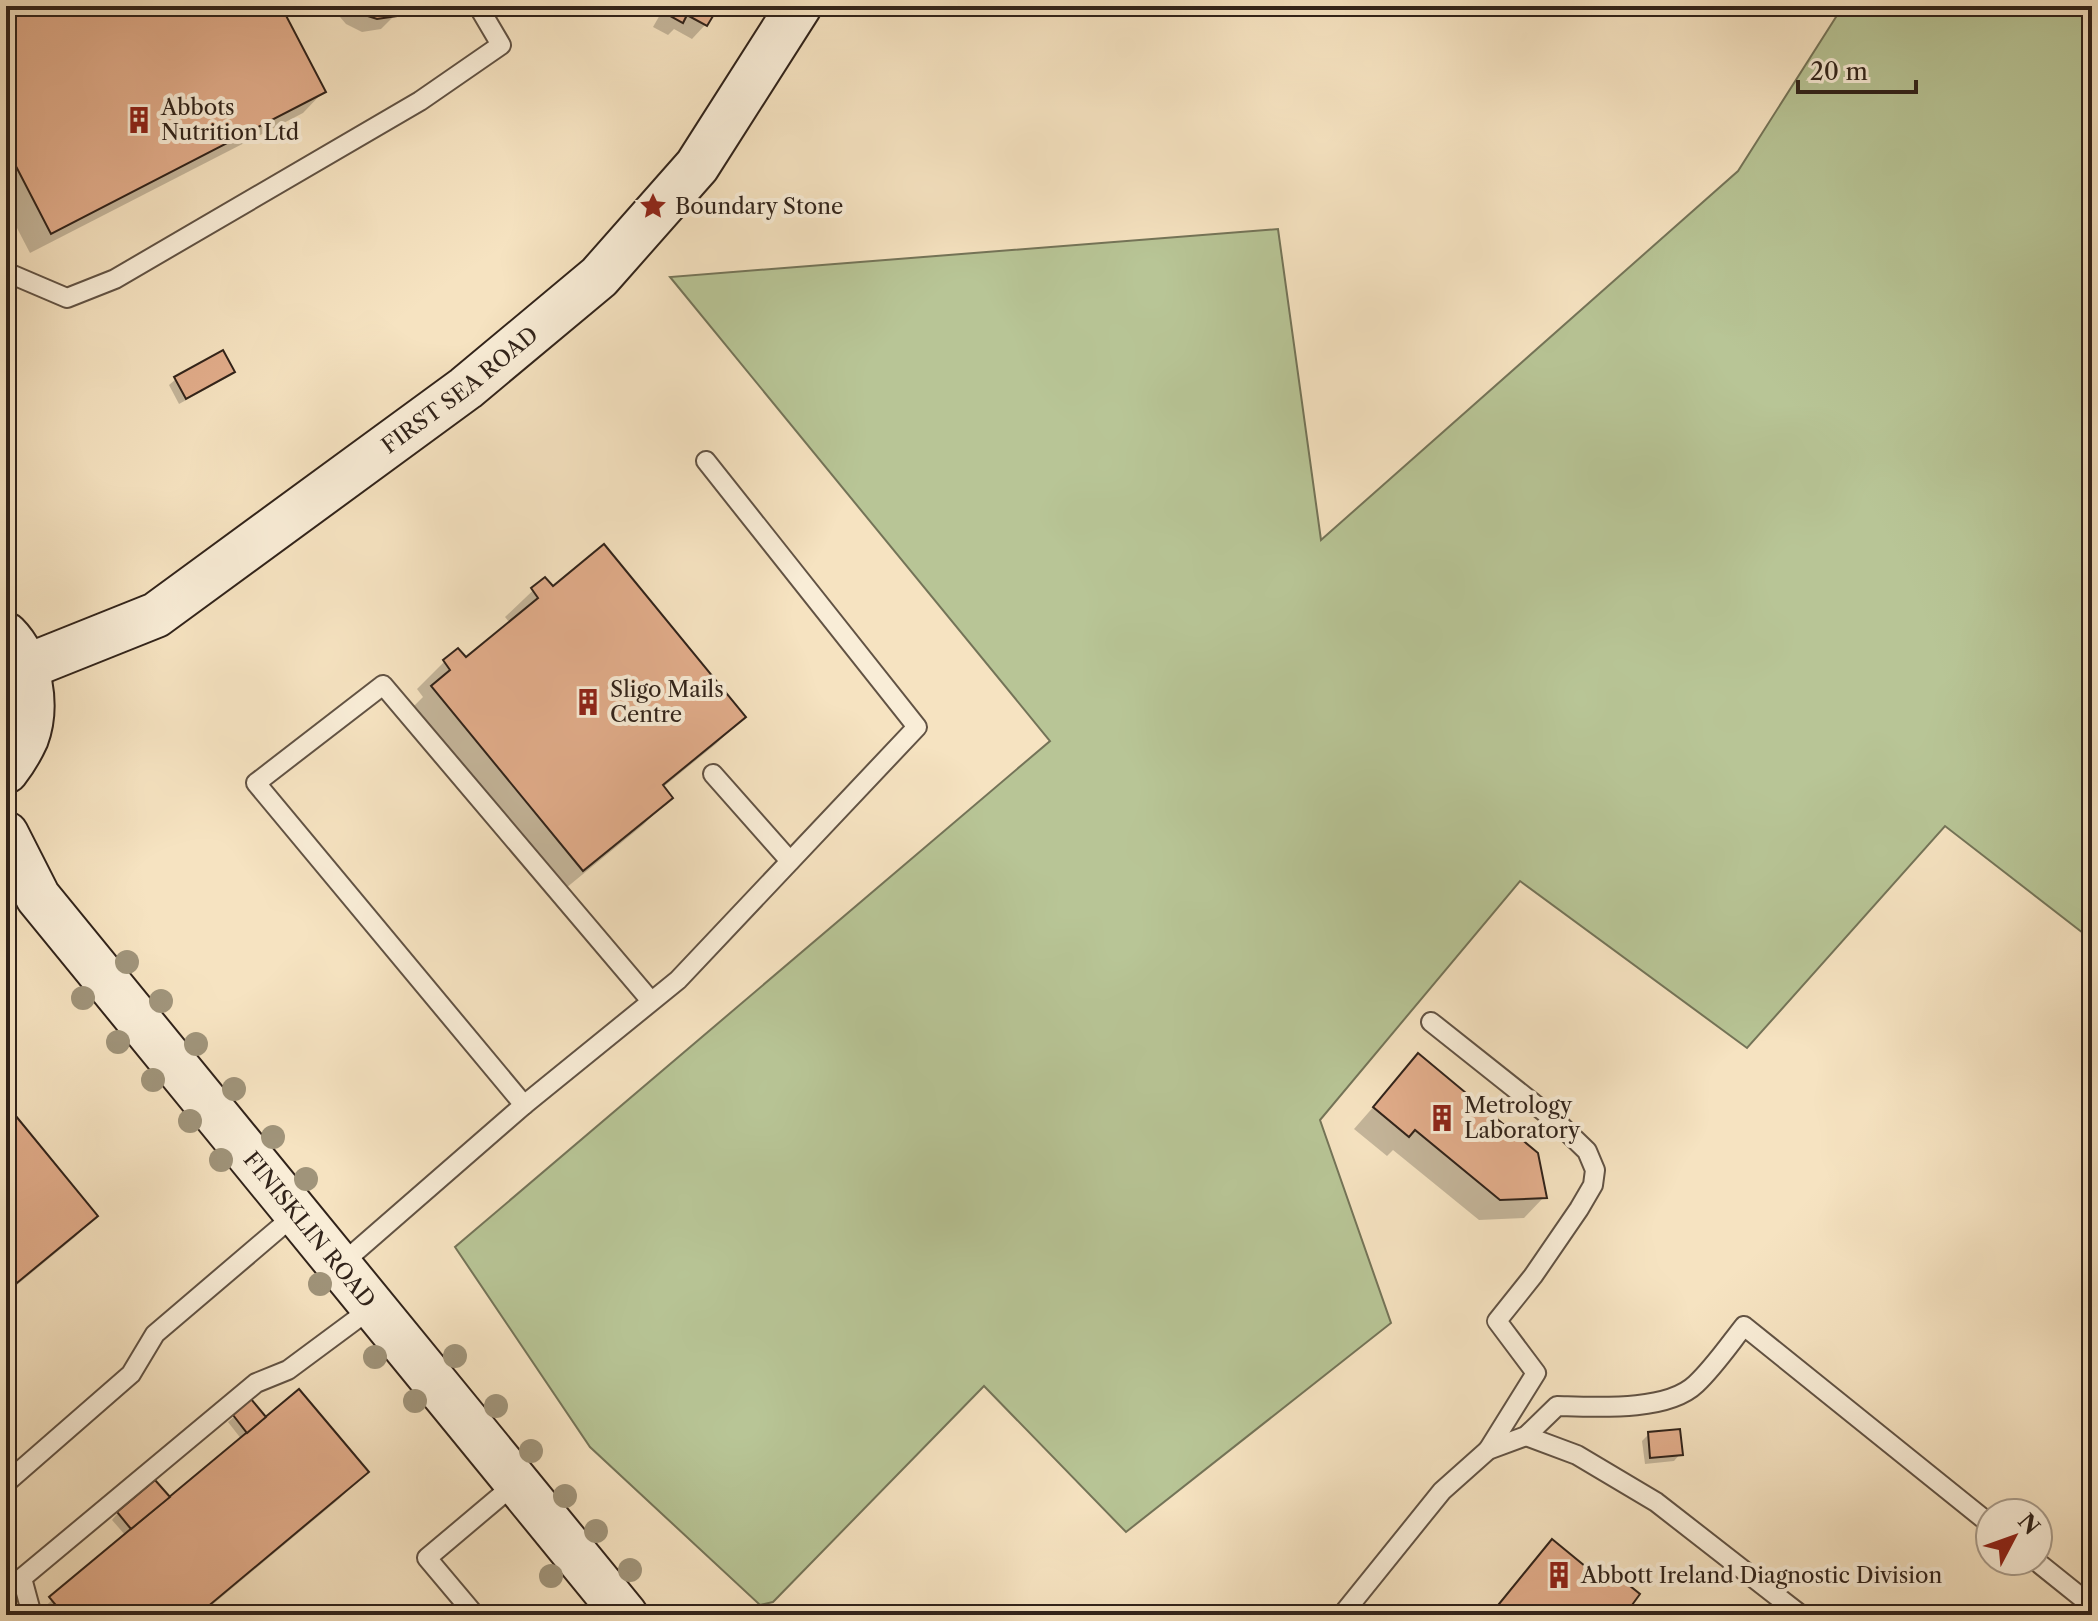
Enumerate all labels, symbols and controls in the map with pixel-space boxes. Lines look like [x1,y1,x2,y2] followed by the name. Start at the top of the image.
[1798,44,1916,94] scale bar
[1810,57,1868,86] text: 20 m
[160,94,299,146] place label: Abbots Nutrition Ltd
[124,105,154,135] building icon: Abbots Nutrition Ltd
[638,191,668,221] place icon: Boundary Stone
[675,193,843,220] place label: Boundary Stone
[376,320,543,459] street label: FIRST SEA ROAD
[610,676,724,728] place label: Sligo Mails Centre
[573,687,603,717] building icon: Sligo Mails Centre
[1464,1092,1581,1144] place label: Metrology Laboratory
[1427,1103,1457,1133] building icon: Metrology Laboratory
[238,1146,382,1313] street label: FINISKLIN ROAD
[1974,1497,2054,1577] north arrow
[2012,1508,2045,1540] text: N
[1544,1560,1574,1590] building icon: Abbott Ireland Diagnostic Division
[1580,1562,1942,1589] place label: Abbott Ireland Diagnostic Division

